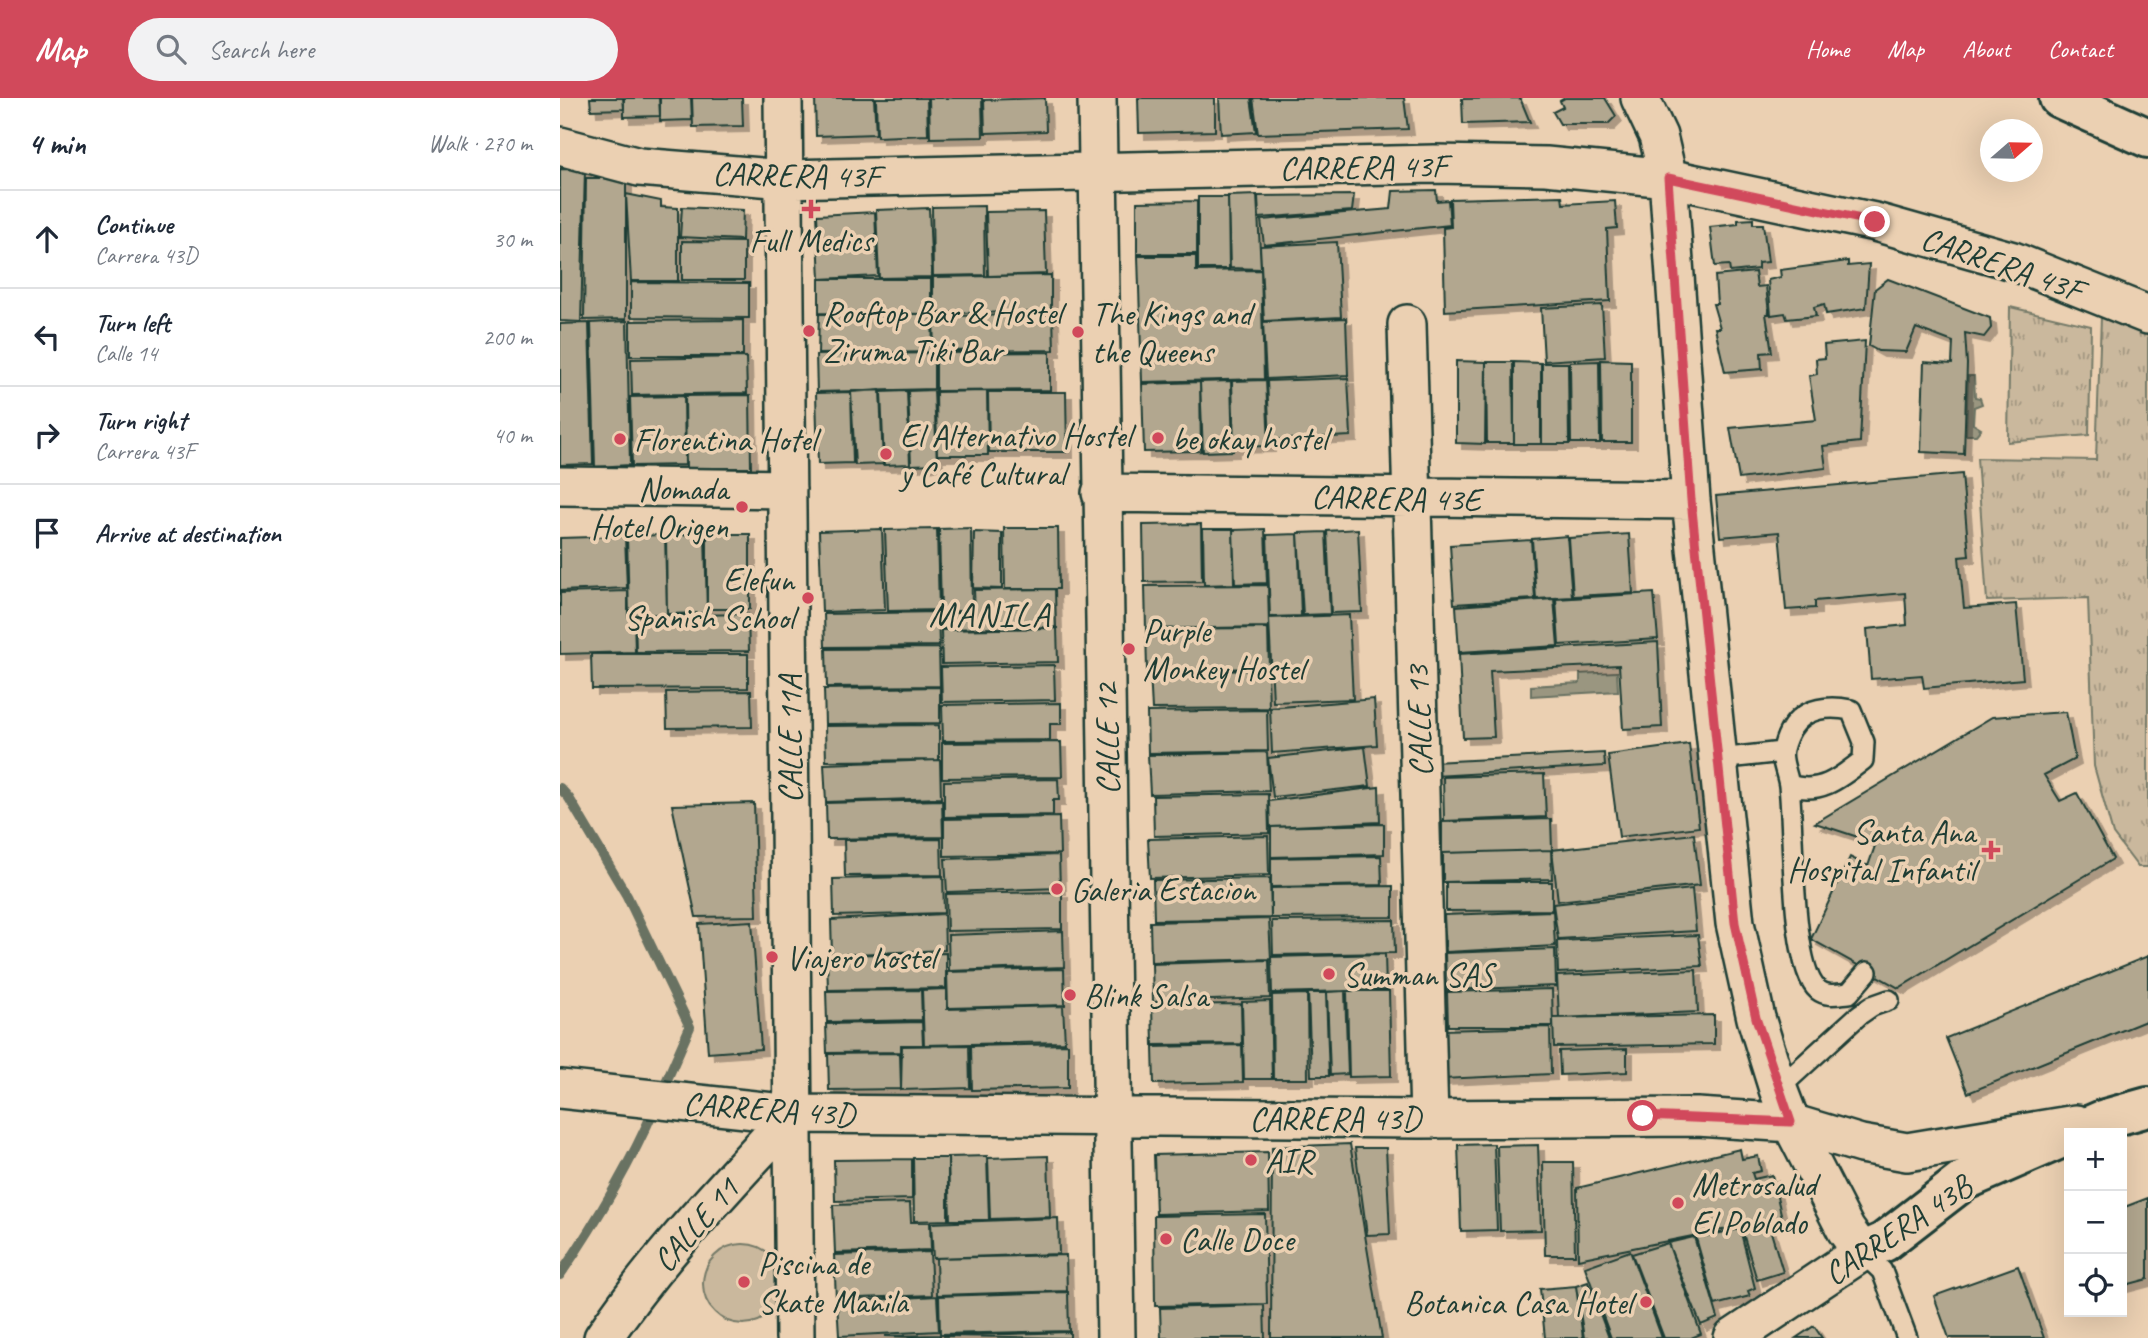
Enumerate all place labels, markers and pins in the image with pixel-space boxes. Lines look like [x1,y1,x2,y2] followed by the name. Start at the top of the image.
[803,201,819,217] marker: Full Medics
[750,220,875,262] place label: Full Medics
[823,292,1067,372] place label: Rooftop Bar & Hostel Ziruma Tiki Bar
[1092,293,1256,373] place label: The Kings and the Queens
[801,323,817,339] marker: Rooftop Bar & Hostel Ziruma Tiki Bar
[1070,324,1086,340] marker: The Kings and the Queens
[898,415,1137,495] place label: El Alternativo Hostel y Café Cultural
[1172,418,1332,460] place label: be okay hostel
[634,419,822,461] place label: Florentina Hotel
[1150,430,1166,446] marker: be okay hostel
[612,431,628,447] marker: Florentina Hotel
[878,446,894,462] marker: El Alternativo Hostel y Café Cultural
[591,468,730,548] place label: Nomada Hotel Origen
[734,499,750,515] marker: Nomada Hotel Origen
[624,559,799,639] place label: Elefun Spanish School
[800,590,816,606] marker: Elefun Spanish School
[1143,610,1309,690] place label: Purple Monkey Hostel
[1121,641,1137,657] marker: Purple Monkey Hostel
[1787,811,1980,891] place label: Santa Ana Hospital Infantil
[1981,840,2001,860] marker: Santa Ana Hospital Infantil
[1071,869,1258,911] place label: Galeria Estacion
[1049,881,1065,897] marker: Galeria Estacion
[786,937,941,979] place label: Viajero hostel
[764,949,780,965] marker: Viajero hostel
[1343,954,1497,996] place label: Summan SAS
[1321,966,1337,982] marker: Summan SAS
[1084,975,1210,1017] place label: Blink Salsa
[1062,987,1078,1003] marker: Blink Salsa
[1265,1140,1317,1182] place label: AIR
[1243,1152,1259,1168] marker: AIR
[1692,1164,1822,1244] place label: Metrosalud El Poblado
[1670,1195,1686,1211] marker: Metrosalud El Poblado
[1180,1219,1296,1261] place label: Calle Doce
[1158,1231,1174,1247] marker: Calle Doce
[758,1243,909,1323] place label: Piscina de Skate Manila
[736,1274,752,1290] marker: Piscina de Skate Manila
[1404,1282,1637,1324] place label: Botanica Casa Hotel
[1638,1294,1654,1310] marker: Botanica Casa Hotel

